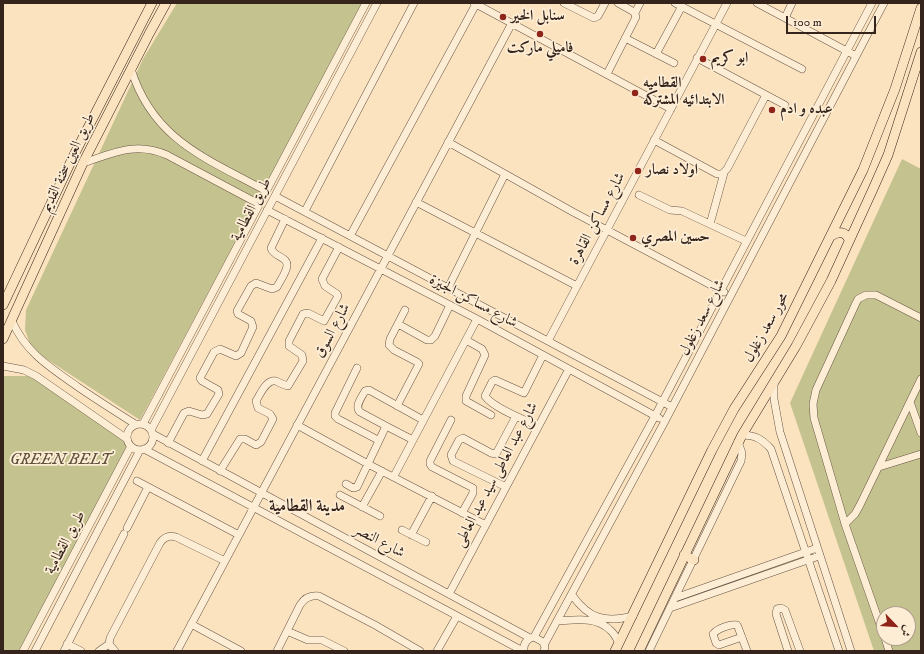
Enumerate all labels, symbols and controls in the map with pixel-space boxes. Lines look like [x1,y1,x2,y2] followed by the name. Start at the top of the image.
[511,8,565,26] place label: سنابل الخير
[788,8,878,34] scale bar
[498,12,508,22] marker: سنابل الخير
[793,15,822,30] text: 100 m
[535,29,545,39] marker: فاميلي ماركت
[507,40,573,58] place label: فاميلي ماركت
[711,50,748,68] place label: ابو كريم
[698,54,708,64] marker: ابو كريم
[643,75,724,110] place label: القطاميه الابتدائيه المشتركه
[630,88,640,98] marker: القطاميه الابتدائيه المشتركه
[780,101,833,119] place label: عبده و ادم
[767,105,777,115] marker: عبده و ادم
[38,111,100,215] street label: طريق العين سخنة القديم
[646,162,698,180] place label: اولاد نصار
[633,166,643,176] marker: اولاد نصار
[566,170,630,268] street label: شارع مساكن القاهرة
[228,175,276,245] street label: طريق القطامية
[641,229,710,247] place label: حسين المصري
[628,233,638,243] marker: حسين المصري
[426,271,520,333] street label: شارع مساكن الجيزة
[676,277,730,359] street label: شارع سعد زغلول
[740,290,794,366] street label: محور سعد زغلول
[311,301,355,361] street label: شارع السوق
[451,400,543,550] street label: شارع عبد العاطى سيد عبد العاطى
[10,452,110,470] park label: GREEN BELT
[269,497,345,517] district label: مدينة القطامية
[42,508,90,578] street label: طريق القطامية
[351,521,407,563] street label: شارع النصر
[876,606,916,646] north arrow
[897,623,915,639] text: ش

